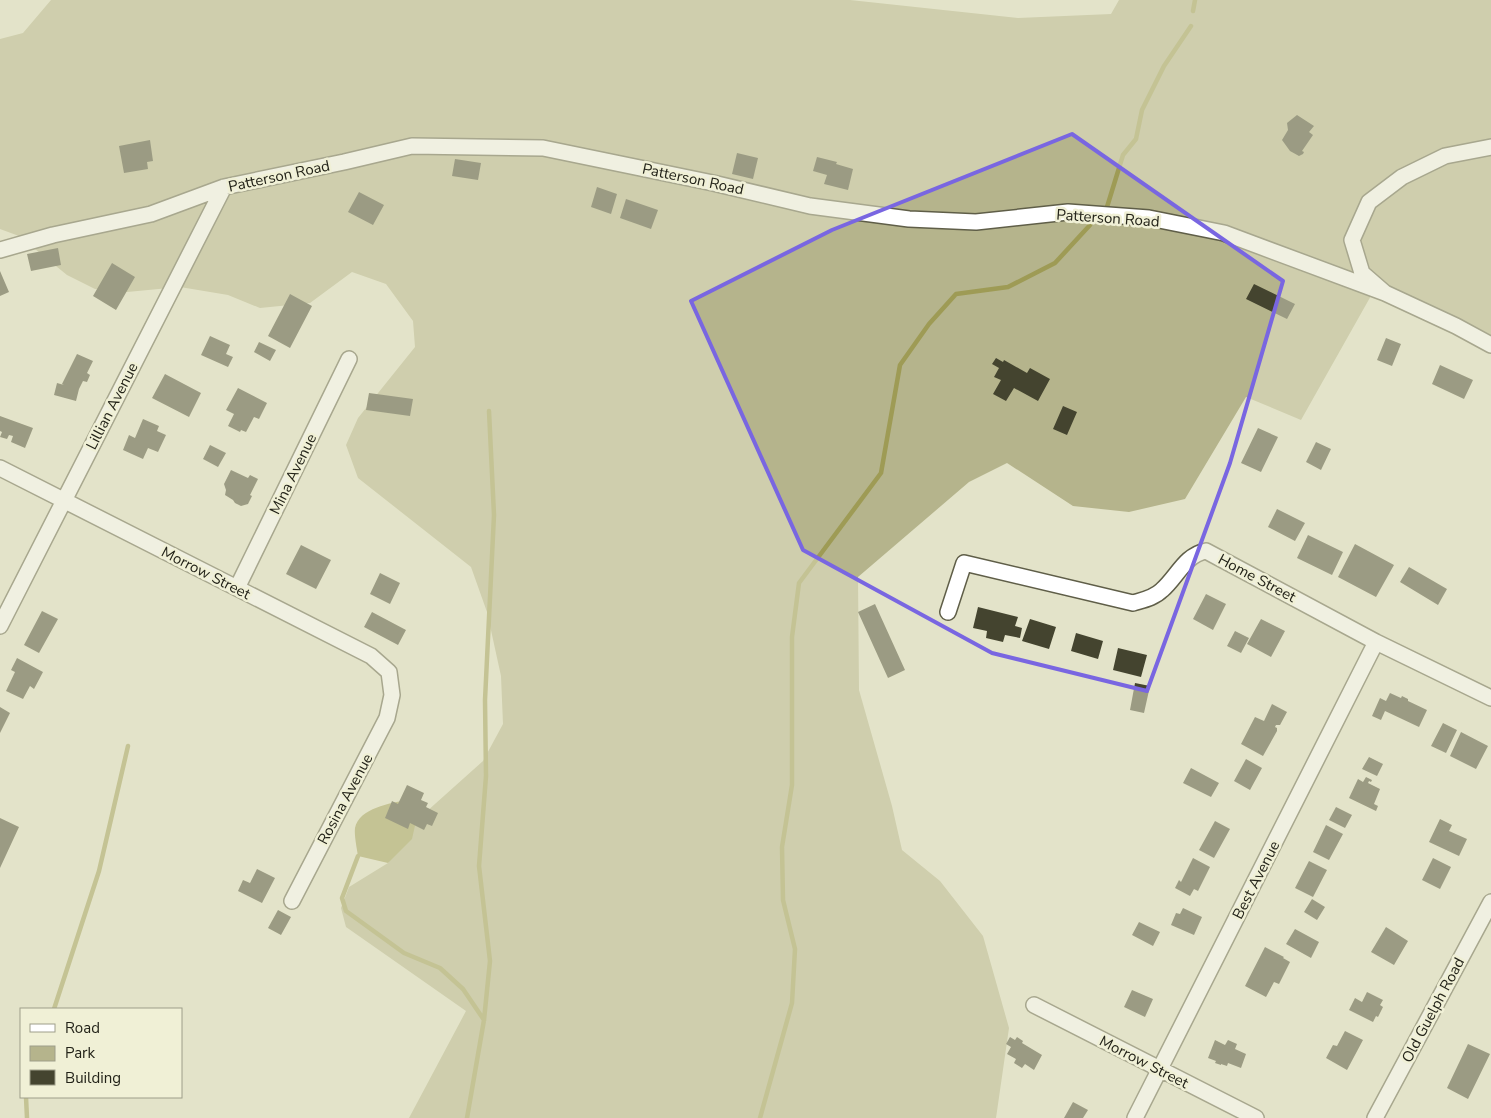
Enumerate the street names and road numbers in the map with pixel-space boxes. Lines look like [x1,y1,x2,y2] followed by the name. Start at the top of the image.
[226,155,332,197] street label: Patterson Road
[640,158,746,200] street label: Patterson Road
[1056,204,1160,232] street label: Patterson Road
[81,359,143,453] street label: Lillian Avenue
[265,430,321,518] street label: Mina Avenue
[158,542,255,604] street label: Morrow Street
[1215,549,1300,607] street label: Home Street
[313,750,377,848] street label: Rosina Avenue
[1228,837,1284,923] street label: Best Avenue
[1397,954,1469,1066] street label: Old Guelph Road
[1096,1031,1193,1093] street label: Morrow Street

